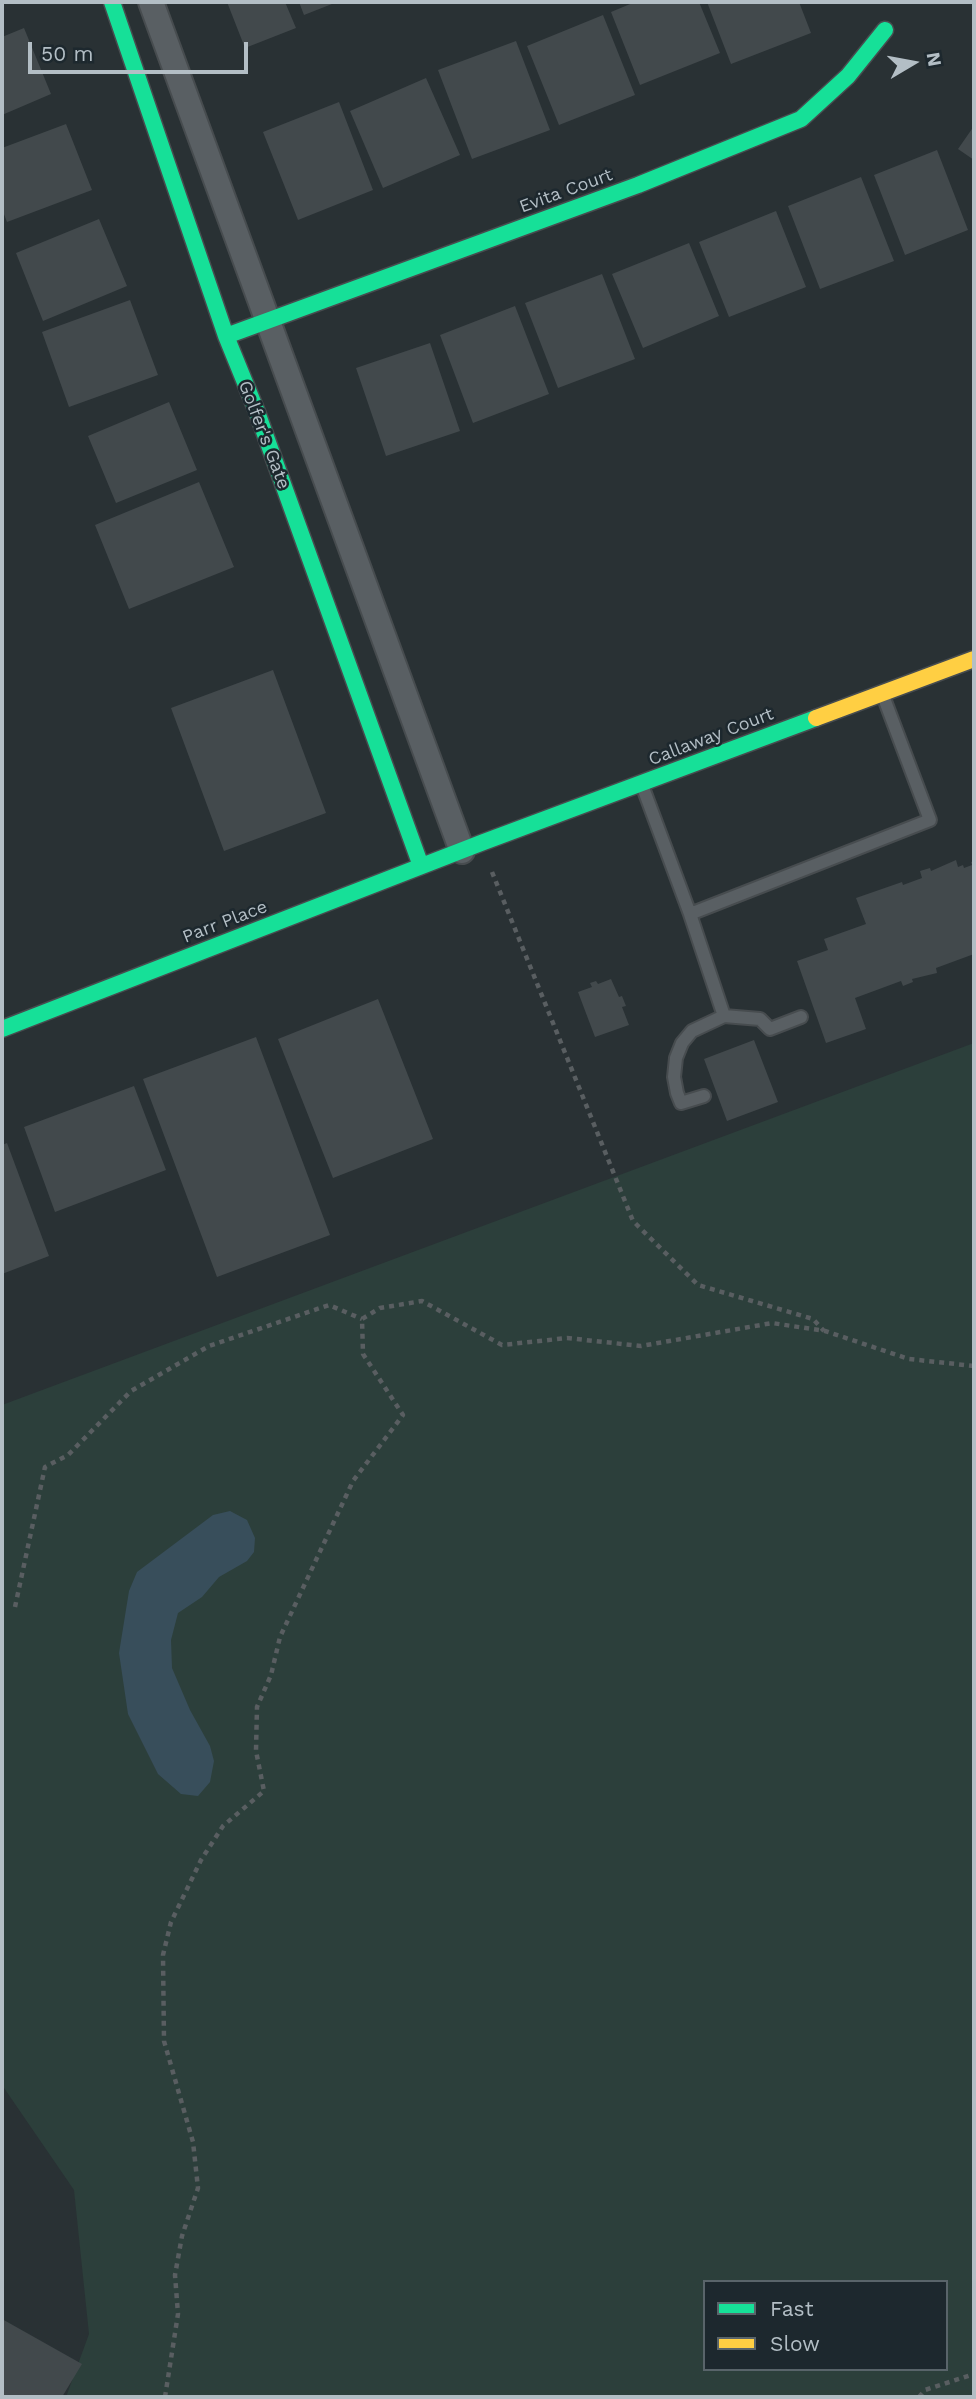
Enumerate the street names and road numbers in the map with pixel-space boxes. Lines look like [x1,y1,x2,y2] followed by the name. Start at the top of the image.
[516,164,616,218] street label: Evita Court
[233,378,295,492] street label: Golfer's Gate
[645,703,777,771] street label: Callaway Court
[180,896,270,948] street label: Parr Place

